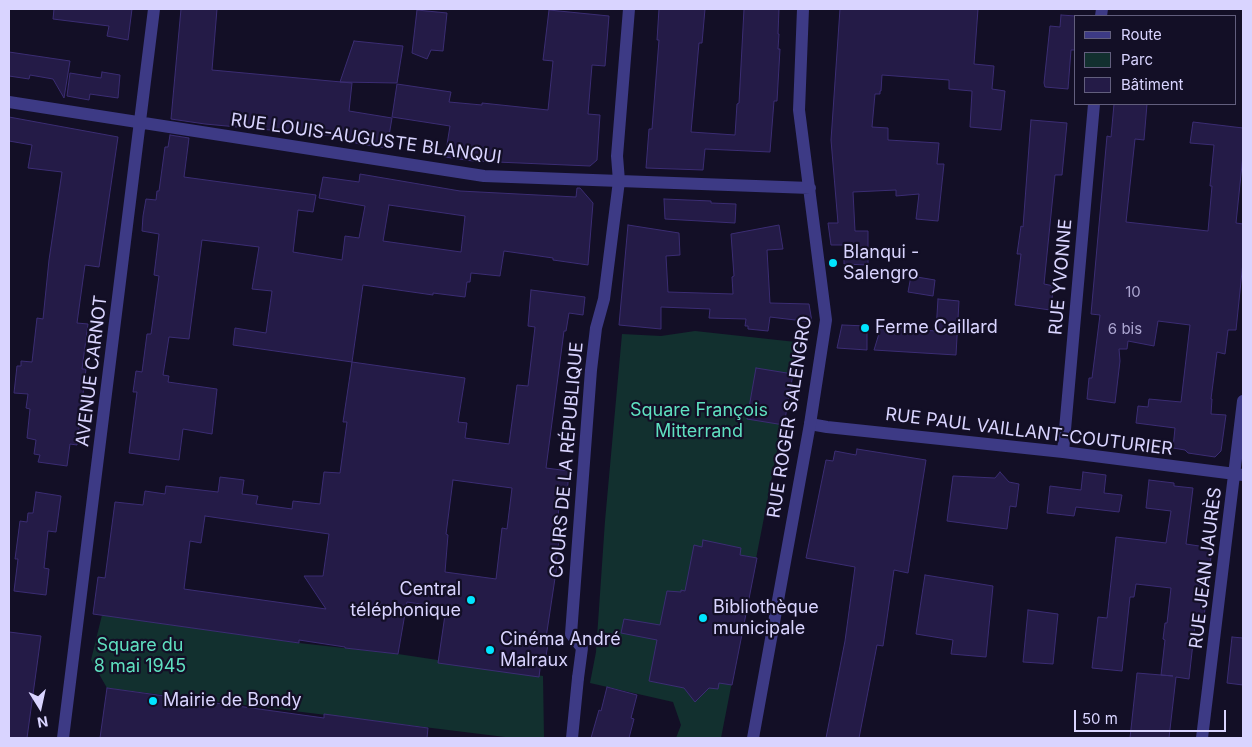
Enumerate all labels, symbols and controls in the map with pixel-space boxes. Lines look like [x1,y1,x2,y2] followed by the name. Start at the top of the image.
[1074,15,1237,105] legend
[1121,25,1162,44] text: Route
[1121,50,1153,69] text: Parc
[1121,75,1183,94] text: Bâtiment
[229,109,503,169] street label: RUE LOUIS-AUGUSTE BLANQUI
[1045,218,1077,336] street label: RUE YVONNE
[843,242,919,284] place label: Blanqui - Salengro
[827,257,839,269] marker: Blanqui - Salengro
[1125,283,1141,301] house number: 10
[72,294,112,448] street label: AVENUE CARNOT
[763,314,817,520] street label: RUE ROGER SALENGRO
[875,317,998,339] place label: Ferme Caillard
[1108,320,1142,338] house number: 6 bis
[859,322,871,334] marker: Ferme Caillard
[546,341,588,579] street label: COURS DE LA RÉPUBLIQUE
[630,400,768,442] park label: Square François Mitterrand
[884,404,1174,460] street label: RUE PAUL VAILLANT-COUTURIER
[1185,486,1227,650] street label: RUE JEAN JAURÈS
[350,579,461,622] place label: Central téléphonique
[465,594,477,606] marker: Central téléphonique
[713,597,819,640] place label: Bibliothèque municipale
[697,612,709,624] marker: Bibliothèque municipale
[500,629,621,672] place label: Cinéma André Malraux
[94,635,186,678] park label: Square du 8 mai 1945
[484,644,496,656] marker: Cinéma André Malraux
[15,682,65,732] north arrow
[163,690,302,712] place label: Mairie de Bondy
[147,695,159,707] marker: Mairie de Bondy
[1077,700,1230,732] scale bar
[1082,709,1118,728] text: 50 m
[36,713,49,732] text: N

